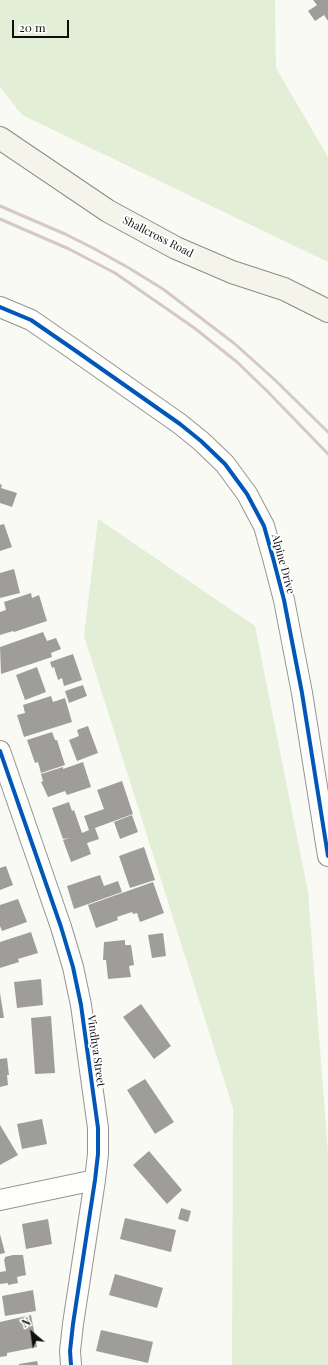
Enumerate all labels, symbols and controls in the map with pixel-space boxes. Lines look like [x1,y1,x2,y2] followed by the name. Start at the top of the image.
[14,12,71,38] scale bar
[19,19,46,35] text: 20 m
[120,213,196,261] street label: Shallcross Road
[269,533,297,595] street label: Alpine Drive
[84,1014,108,1088] street label: Vindhya Street
[12,1313,52,1353] north arrow
[19,1314,33,1331] text: N

